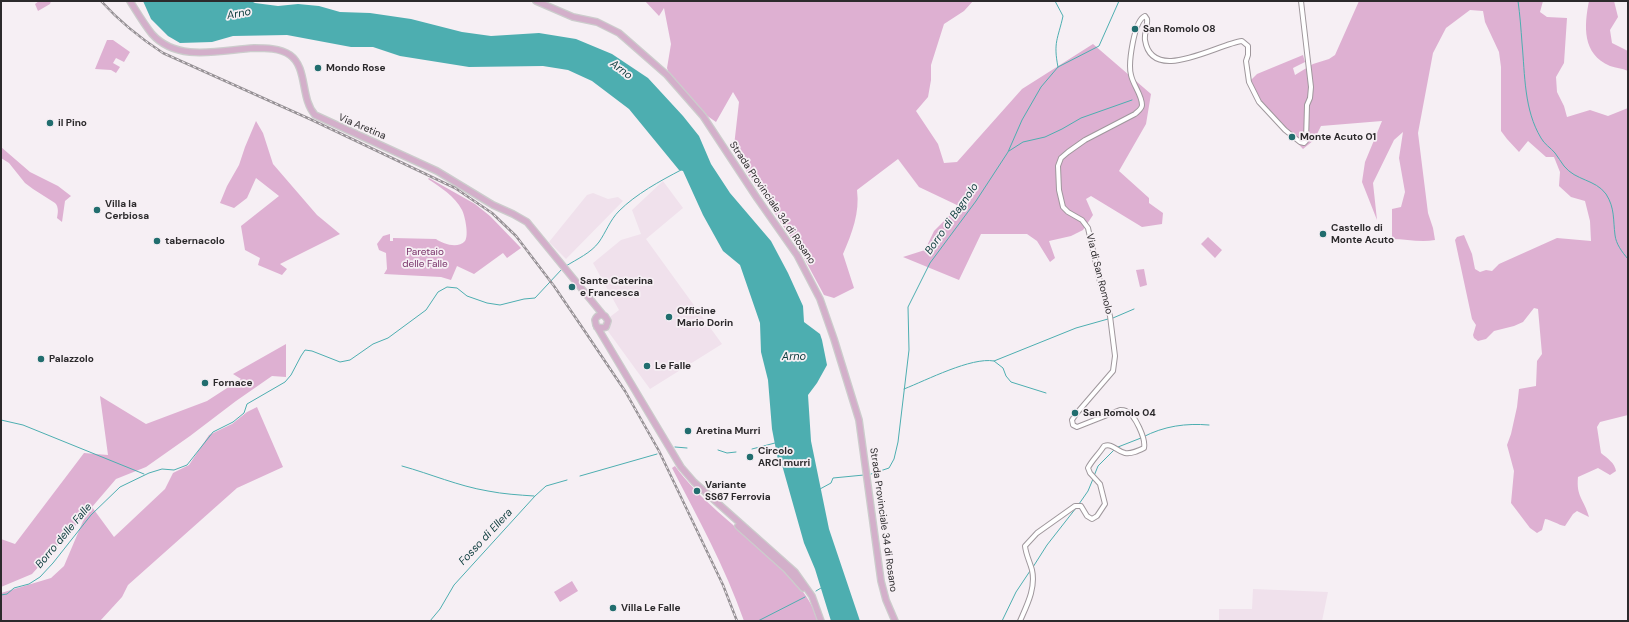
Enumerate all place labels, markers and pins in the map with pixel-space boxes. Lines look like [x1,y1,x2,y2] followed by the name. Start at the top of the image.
[1143,23,1216,35] place label: San Romolo 08
[1130,24,1140,34] marker: San Romolo 08
[326,62,386,74] place label: Mondo Rose
[313,63,323,73] marker: Mondo Rose
[58,117,87,129] place label: il Pino
[45,118,55,128] marker: il Pino
[1300,131,1376,143] place label: Monte Acuto 01
[1287,132,1297,142] marker: Monte Acuto 01
[105,198,149,222] place label: Villa la Cerbiosa
[92,205,102,215] marker: Villa la Cerbiosa
[1331,222,1394,246] place label: Castello di Monte Acuto
[1318,229,1328,239] marker: Castello di Monte Acuto
[165,235,225,247] place label: tabernacolo
[152,236,162,246] marker: tabernacolo
[580,275,653,298] place label: Sante Caterina e Francesca
[567,282,577,292] marker: Sante Caterina e Francesca
[677,305,733,328] place label: Officine Mario Dorin
[664,312,674,322] marker: Officine Mario Dorin
[49,353,94,365] place label: Palazzolo
[36,354,46,364] marker: Palazzolo
[655,360,691,372] place label: Le Falle
[642,361,652,371] marker: Le Falle
[213,377,253,389] place label: Fornace
[200,378,210,388] marker: Fornace
[1083,407,1156,419] place label: San Romolo 04
[1070,408,1080,418] marker: San Romolo 04
[696,425,760,437] place label: Aretina Murri
[683,426,693,436] marker: Aretina Murri
[758,445,810,468] place label: Circolo ARCI murri
[745,452,755,462] marker: Circolo ARCI murri
[705,479,771,502] place label: Variante SS67 Ferrovia
[692,486,702,496] marker: Variante SS67 Ferrovia
[621,602,680,614] place label: Villa Le Falle
[608,603,618,613] marker: Villa Le Falle

